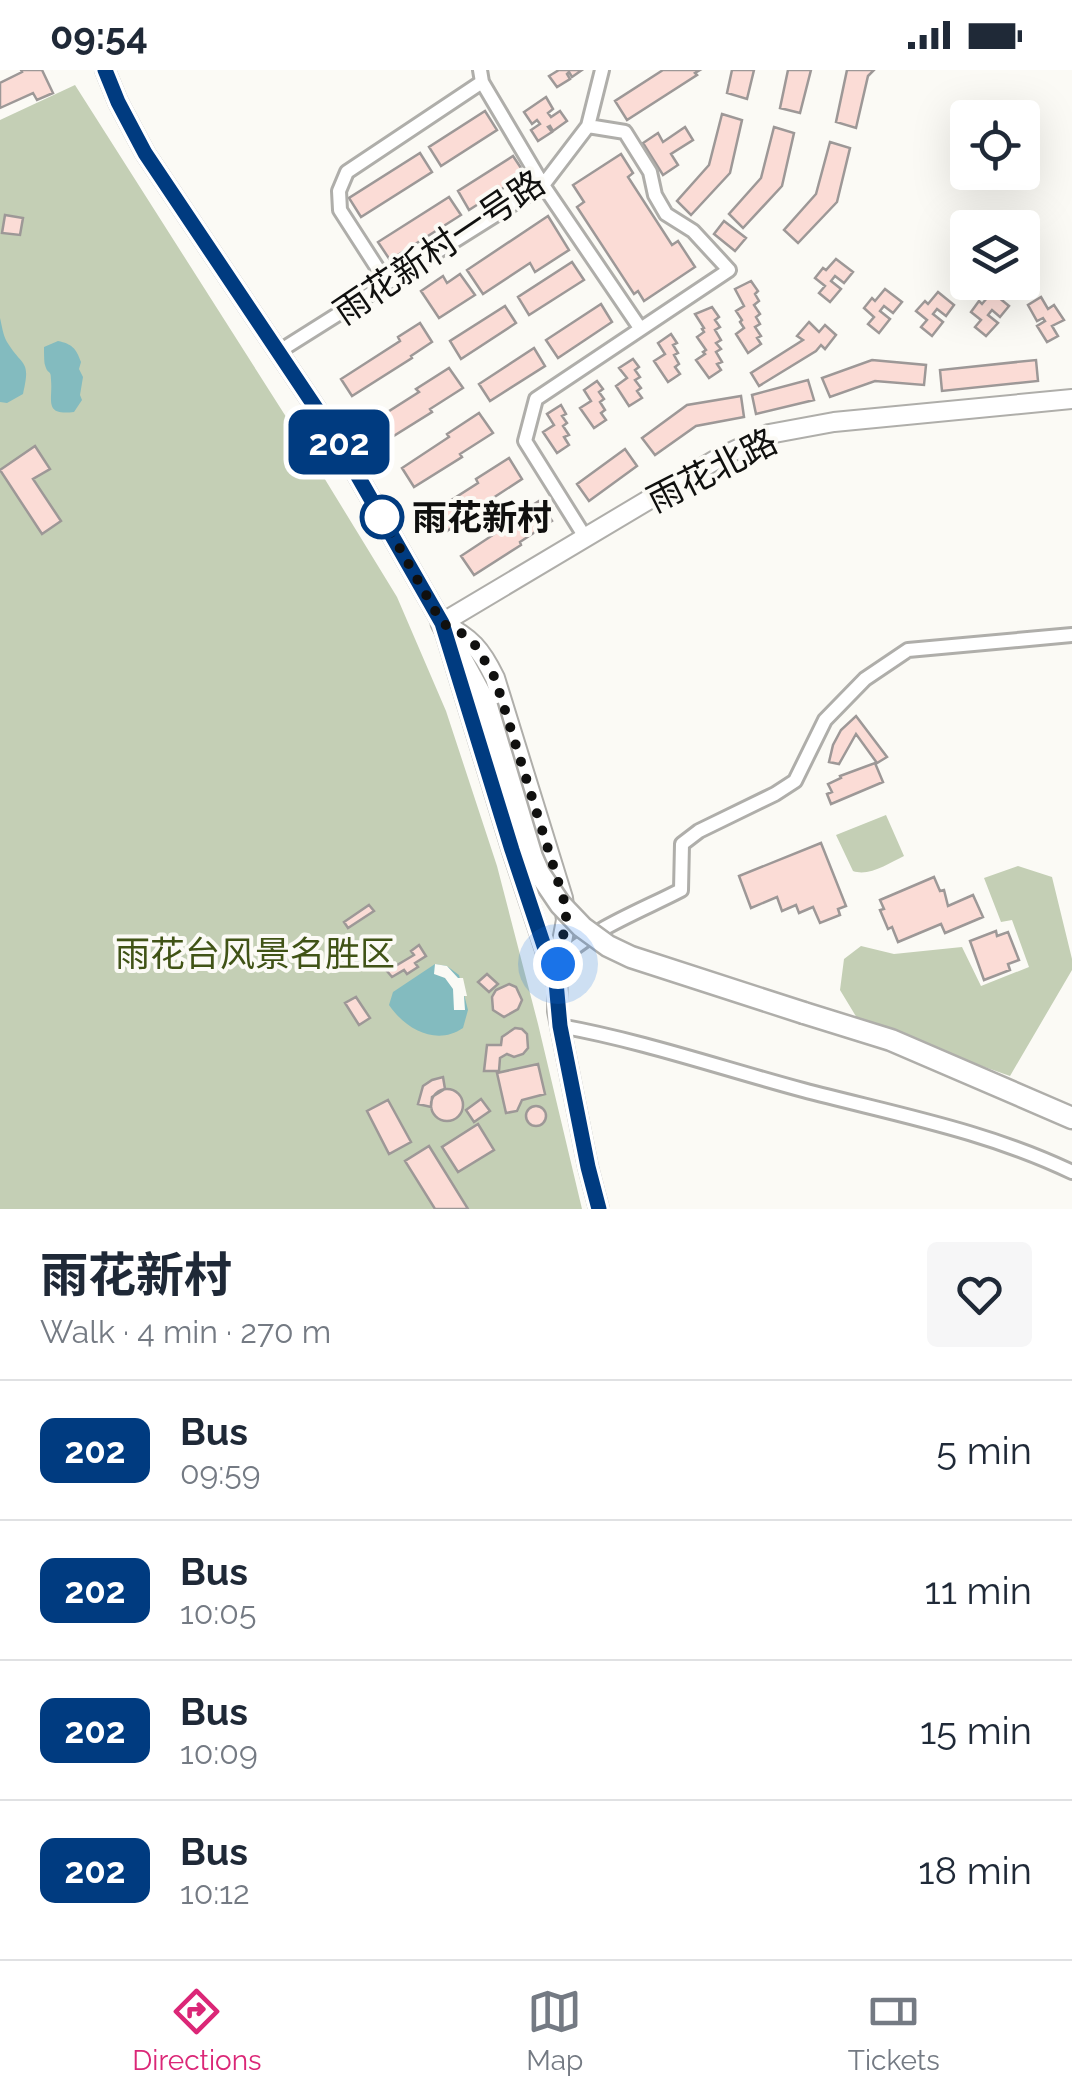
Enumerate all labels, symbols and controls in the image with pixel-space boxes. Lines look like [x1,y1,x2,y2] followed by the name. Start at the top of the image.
[50,13,148,58] text: 09:54
[950,100,1040,300] map controls
[950,100,1040,190] button: locate
[326,161,552,333] street label: 雨花新村一号路
[950,210,1040,300] button: layers
[282,410,396,474] line badge: 202
[640,420,784,520] street label: 雨花北路
[309,422,369,463] text: 202
[361,496,403,538] marker: 雨花新村
[412,497,552,538] place label: 雨花新村
[115,933,395,974] park label: 雨花台风景名胜区
[533,939,583,989] your location
[927,1242,1032,1347] button: heart
[40,1247,232,1303] text: 雨花新村
[40,1313,331,1350] text: Walk · 4 min · 270 m
[180,1409,248,1454] text: Bus
[936,1428,1032,1473] text: 5 min
[65,1430,125,1471] text: 202
[180,1454,261,1491] text: 09:59
[180,1549,248,1594] text: Bus
[924,1568,1032,1613] text: 11 min
[65,1570,125,1611] text: 202
[180,1594,256,1631] text: 10:05
[180,1689,248,1734] text: Bus
[920,1708,1032,1753] text: 15 min
[65,1710,125,1751] text: 202
[180,1734,258,1771] text: 10:09
[180,1829,248,1874] text: Bus
[918,1848,1032,1893] text: 18 min
[65,1850,125,1891] text: 202
[180,1874,250,1911] text: 10:12
[132,1984,262,2077] tab: Directions
[526,1984,583,2077] tab: Map
[848,1984,940,2077] tab: Tickets

